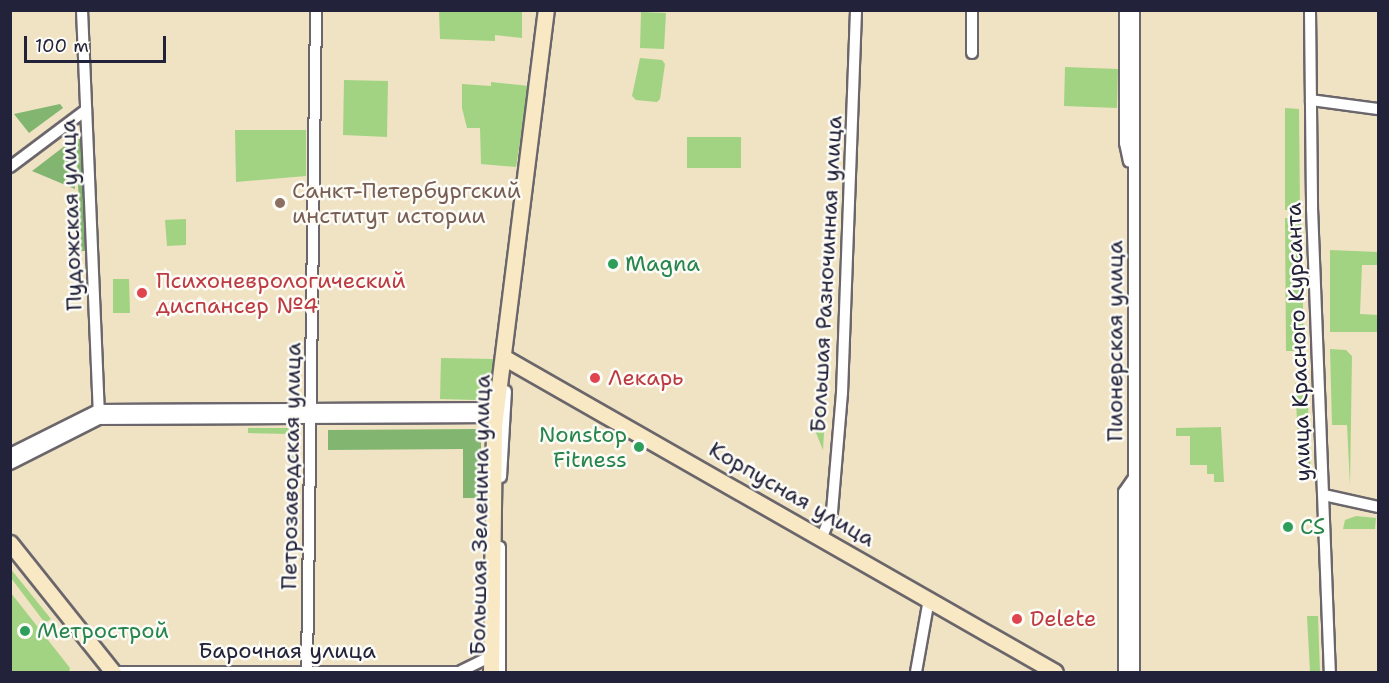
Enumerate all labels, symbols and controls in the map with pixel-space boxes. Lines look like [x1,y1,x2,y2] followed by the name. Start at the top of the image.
[27,24,170,62] scale bar
[35,34,89,58] text: 100 m
[805,115,847,433] street label: Большая Разночинная улица
[54,119,88,311] street label: Пудожская улица
[292,177,521,228] place label: Санкт-Петербургский институт истории
[273,196,287,210] marker: Санкт-Петербургский институт истории
[1280,202,1316,482] street label: улица Красного Курсанта
[1102,240,1128,442] street label: Пионерская улица
[625,251,700,277] place label: Magna
[606,257,620,271] marker: Magna
[156,267,406,318] place label: Психоневрологический диспансер №4
[133,284,151,302] marker: Психоневрологический диспансер №4
[276,342,306,590] street label: Петрозаводская улица
[608,365,684,391] place label: Лекарь
[586,369,604,387] marker: Лекарь
[464,374,496,656] street label: Большая Зеленина улица
[539,421,627,472] place label: Nonstop Fitness
[704,436,880,552] street label: Корпусная улица
[632,440,646,454] marker: Nonstop Fitness
[1300,514,1325,540] place label: CS
[1281,520,1295,534] marker: CS
[1030,606,1097,632] place label: Delete
[1008,610,1026,628] marker: Delete
[37,618,169,644] place label: Метрострой
[18,624,32,638] marker: Метрострой
[198,638,376,664] street label: Барочная улица

